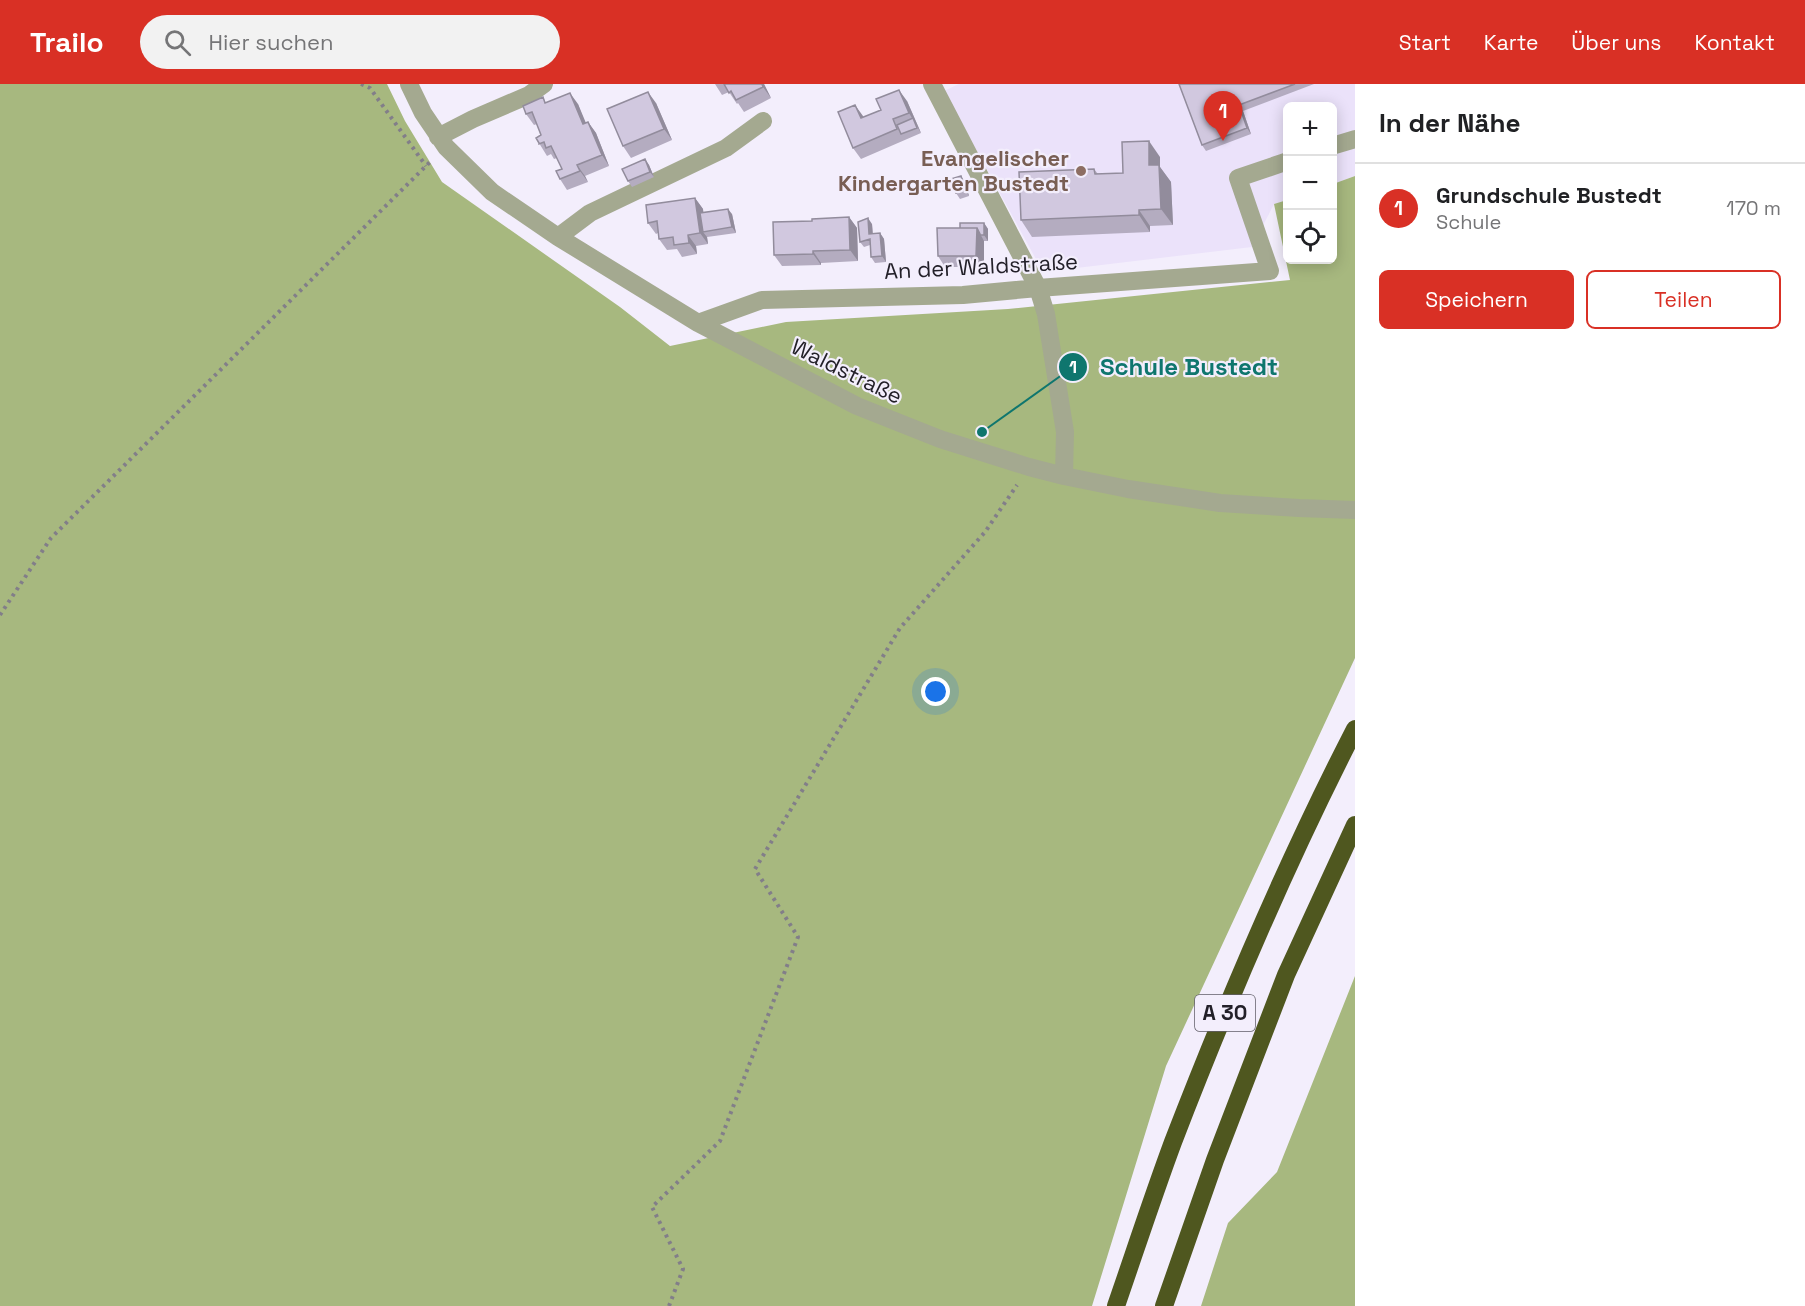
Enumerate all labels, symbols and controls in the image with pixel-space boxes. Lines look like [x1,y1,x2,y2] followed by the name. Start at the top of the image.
[140,15,560,69] search box
[30,24,104,60] text: Trailo
[161,26,194,59] icon: search
[209,28,334,56] text: Hier suchen
[1399,29,1451,56] text: Start
[1484,29,1538,56] text: Karte
[1571,29,1661,56] text: Über uns
[1694,29,1775,56] text: Kontakt
[1204,92,1242,141] pin: 1
[1283,102,1337,264] map controls
[1283,102,1337,156] button: +
[1379,106,1520,140] text: In der Nähe
[838,144,1069,197] place label: Evangelischer Kindergarten Bustedt
[1283,156,1337,210] button: −
[1074,164,1088,178] marker: Evangelischer Kindergarten Bustedt
[1436,181,1662,209] text: Grundschule Bustedt
[1394,195,1403,221] text: 1
[1726,195,1781,221] text: 170 m
[1436,209,1501,235] text: Schule
[1283,210,1337,264] button: locate
[883,247,1079,285] street label: An der Waldstraße
[1379,270,1574,329] button: Speichern
[1586,270,1781,329] button: Teilen
[787,332,907,410] street label: Waldstraße
[1058,346,1290,388] callout: Schule Bustedt
[1100,351,1278,382] text: Schule Bustedt
[1069,355,1077,378] text: 1
[921,677,950,706] your location
[1195,995,1255,1031] road number: A 30

